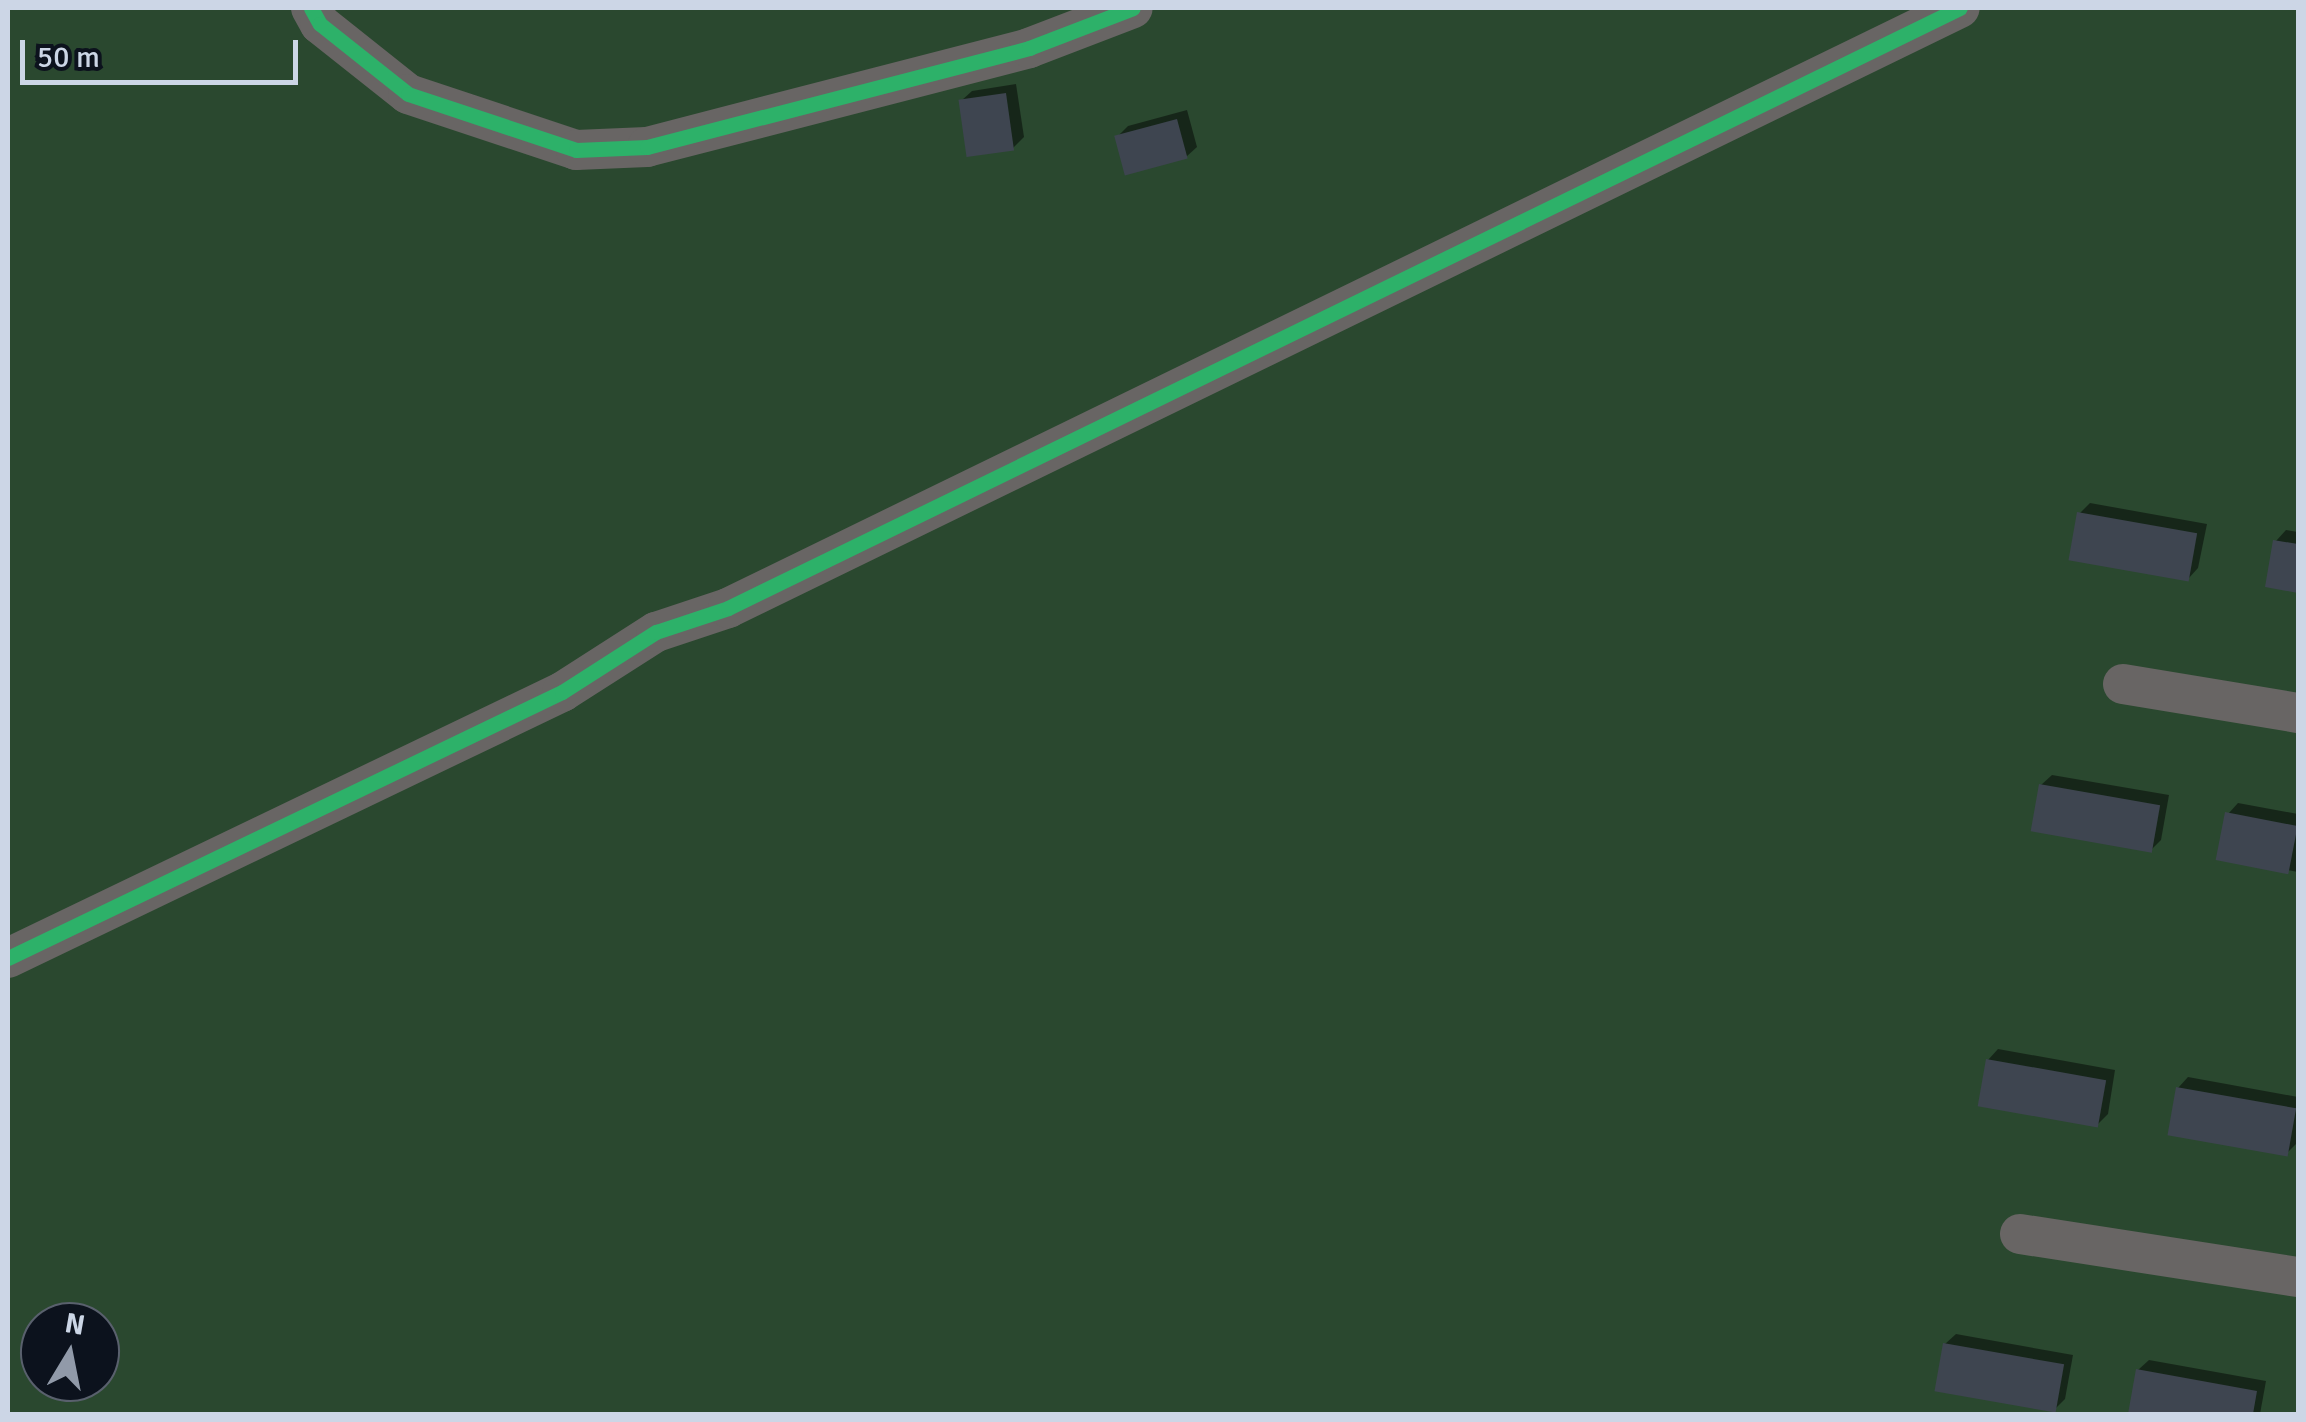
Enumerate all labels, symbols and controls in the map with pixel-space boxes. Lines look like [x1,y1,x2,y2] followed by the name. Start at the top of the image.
[25,20,302,82] scale bar
[37,39,100,76] text: 50 m
[20,1302,120,1402] north arrow
[62,1306,87,1343] text: N

